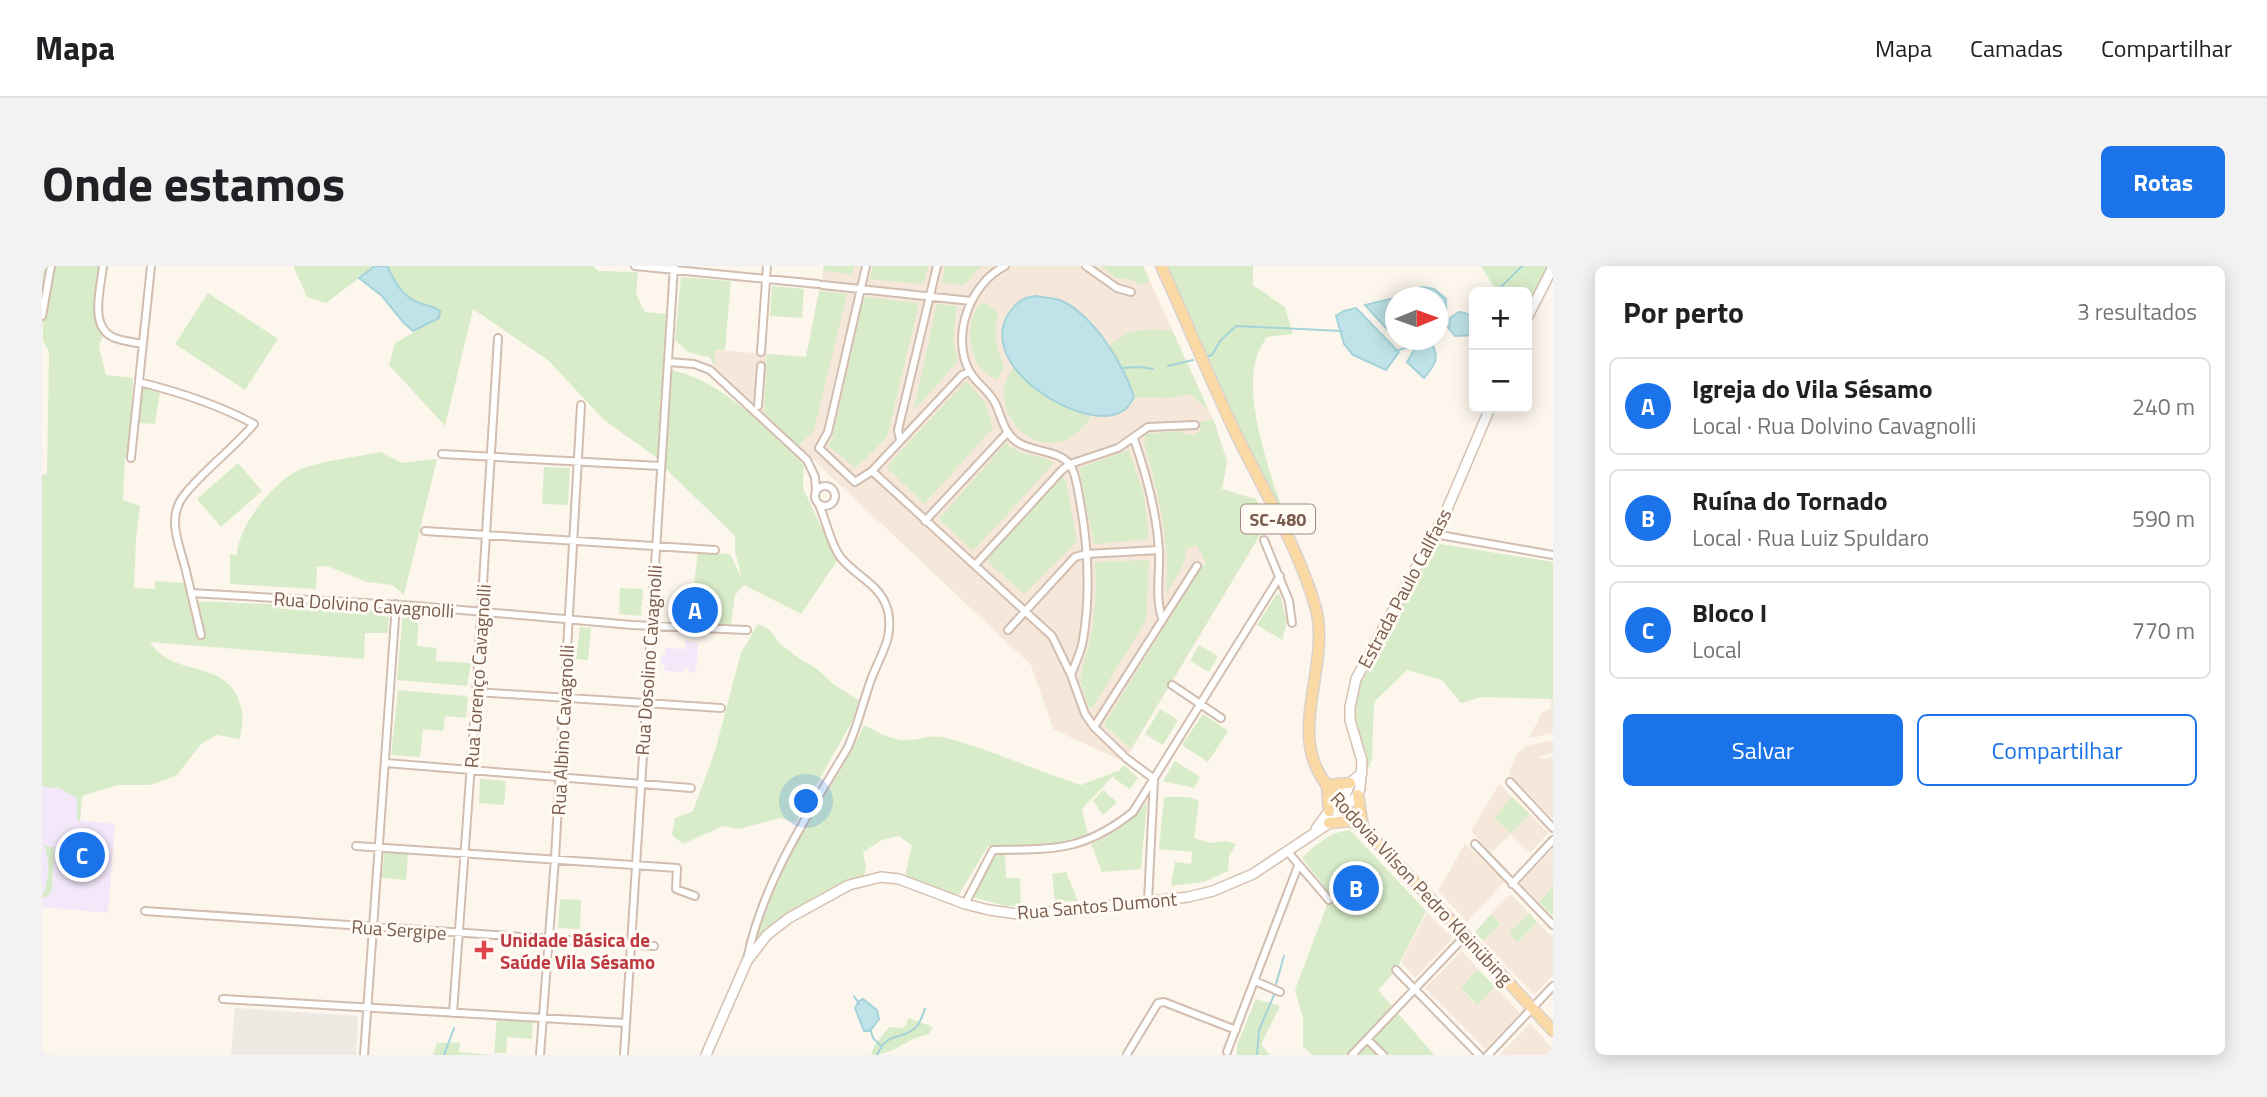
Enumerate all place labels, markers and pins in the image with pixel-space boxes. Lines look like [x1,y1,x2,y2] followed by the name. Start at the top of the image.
[672,584,718,636] pin: A
[59,829,105,881] pin: C
[1333,862,1379,914] pin: B
[500,925,655,976] place label: Unidade Básica de Saúde Vila Sésamo
[474,940,494,960] marker: Unidade Básica de Saúde Vila Sésamo

